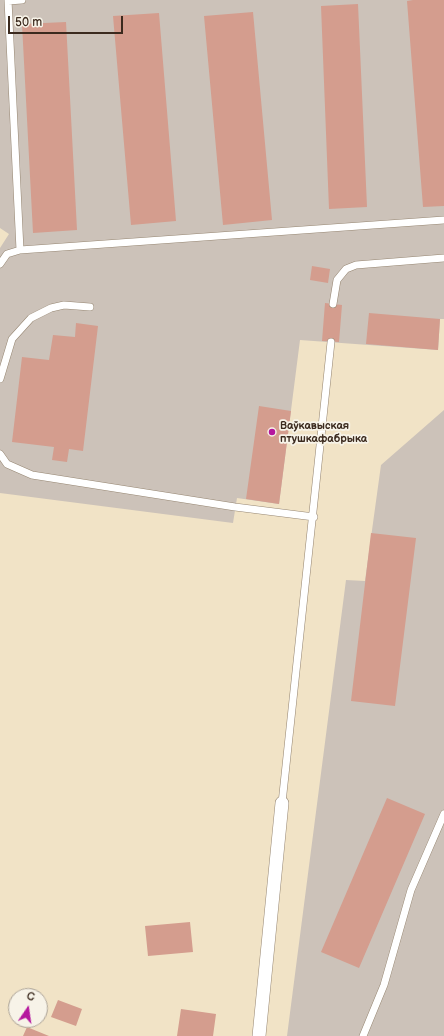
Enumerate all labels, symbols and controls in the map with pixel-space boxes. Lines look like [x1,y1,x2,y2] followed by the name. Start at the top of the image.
[10,8,125,34] scale bar
[15,15,42,30] text: 50 m
[280,419,367,445] place label: Ваўкавыская птушкафабрыка
[267,427,277,437] marker: Ваўкавыская птушкафабрыка
[8,988,48,1028] north arrow
[25,990,36,1004] text: С

